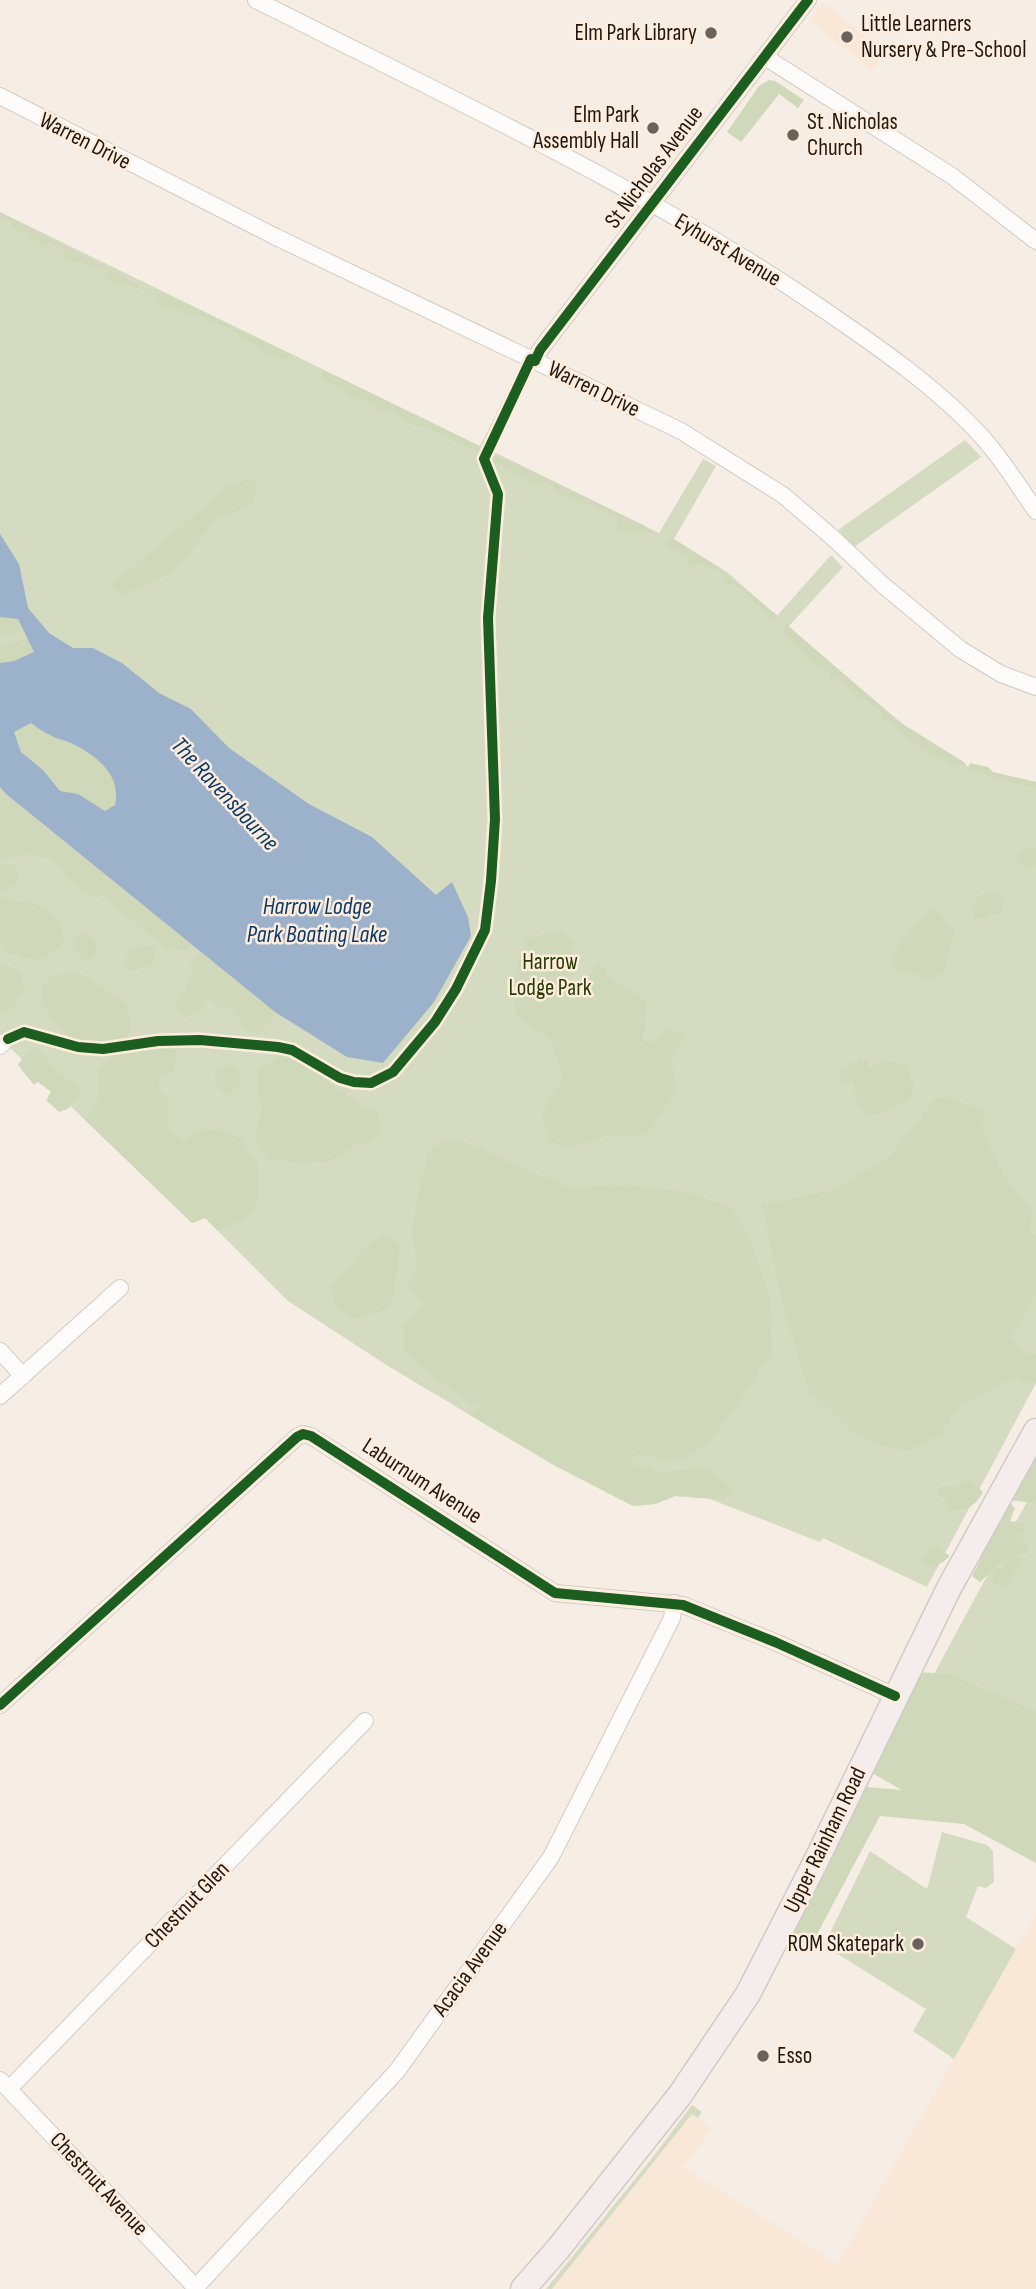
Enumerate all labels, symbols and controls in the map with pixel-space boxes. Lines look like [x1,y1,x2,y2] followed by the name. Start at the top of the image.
[861,10,1026,64] place label: Little Learners Nursery & Pre-School
[574,19,697,47] place label: Elm Park Library
[703,25,719,41] marker: Elm Park Library
[839,29,855,45] marker: Little Learners Nursery & Pre-School
[599,100,709,234] street label: St Nicholas Avenue
[532,101,639,155] place label: Elm Park Assembly Hall
[35,106,135,176] street label: Warren Drive
[807,108,898,162] place label: St .Nicholas Church
[645,120,661,136] marker: Elm Park Assembly Hall
[785,127,801,143] marker: St .Nicholas Church
[670,207,786,293] street label: Eyhurst Avenue
[543,355,645,423] street label: Warren Drive
[165,731,285,857] water label: The Ravensbourne
[247,892,387,949] water label: Harrow Lodge Park Boating Lake
[508,948,592,1002] park label: Harrow Lodge Park
[357,1432,487,1530] street label: Laburnum Avenue
[778,1763,872,1917] street label: Upper Rainham Road
[139,1856,235,1954] street label: Chestnut Glen
[426,1916,514,2023] street label: Acacia Avenue
[788,1930,904,1958] place label: ROM Skatepark
[910,1936,926,1952] marker: ROM Skatepark
[777,2042,812,2070] place label: Esso
[755,2048,771,2064] marker: Esso
[44,2126,154,2242] street label: Chestnut Avenue

